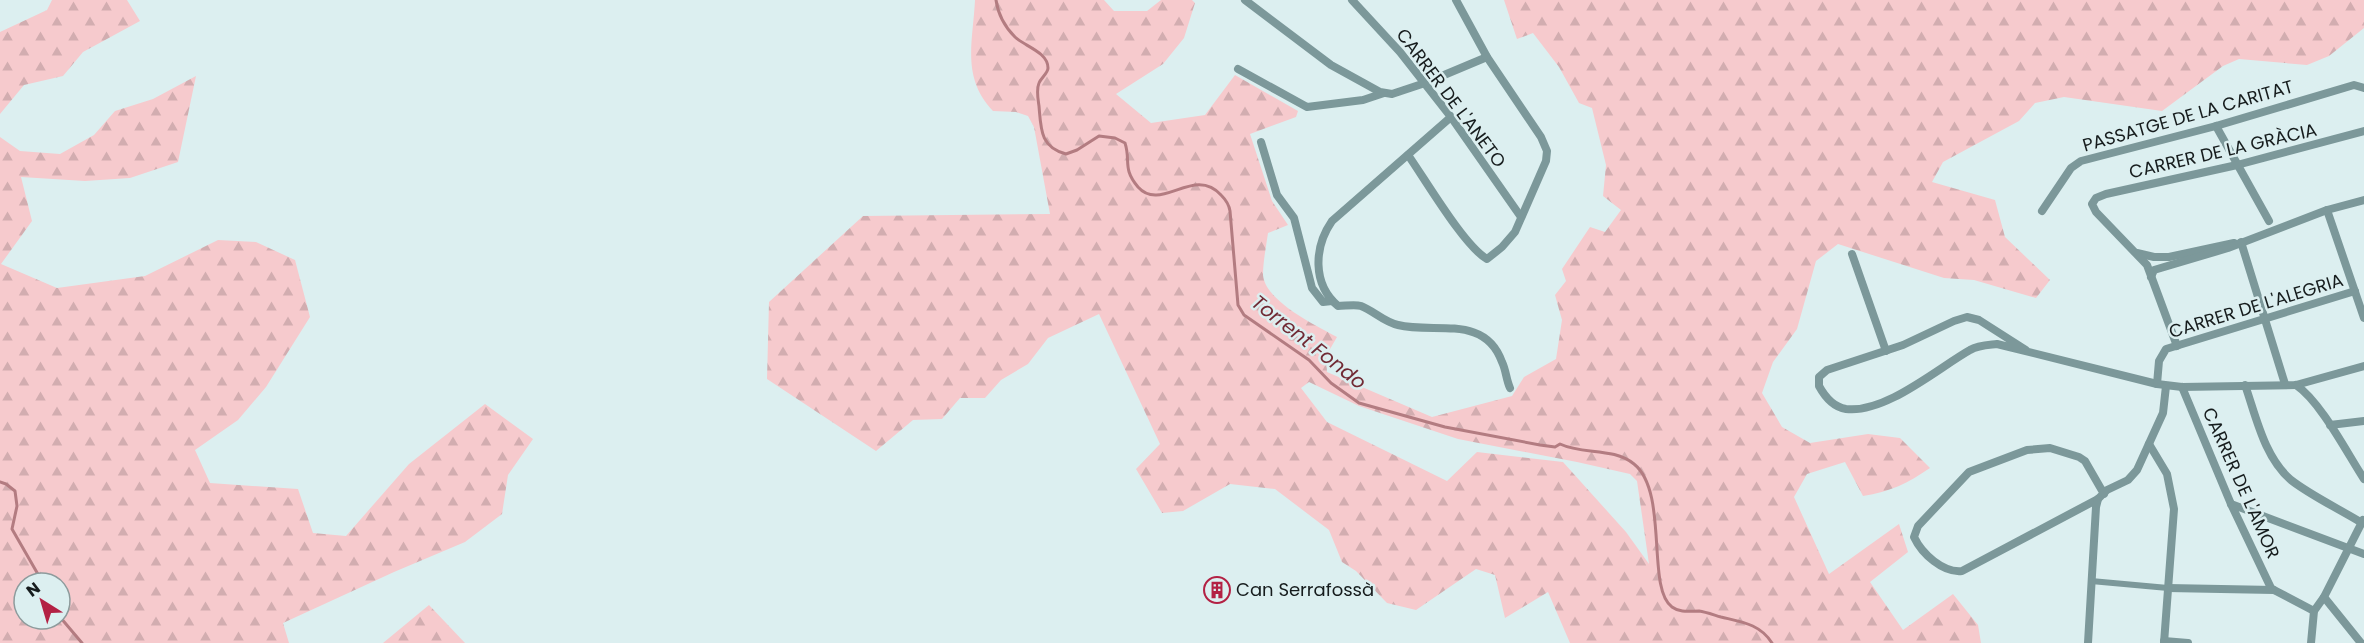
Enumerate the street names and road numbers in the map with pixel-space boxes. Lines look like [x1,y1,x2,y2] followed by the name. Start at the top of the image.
[1391,23,1512,172] street label: CARRER DE L'ANETO
[2080,73,2296,158] street label: PASSATGE DE LA CARITAT
[2127,117,2319,184] street label: CARRER DE LA GRÀCIA
[2166,267,2346,344] street label: CARRER DE L'ALEGRIA
[2197,403,2286,562] street label: CARRER DE L'AMOR

